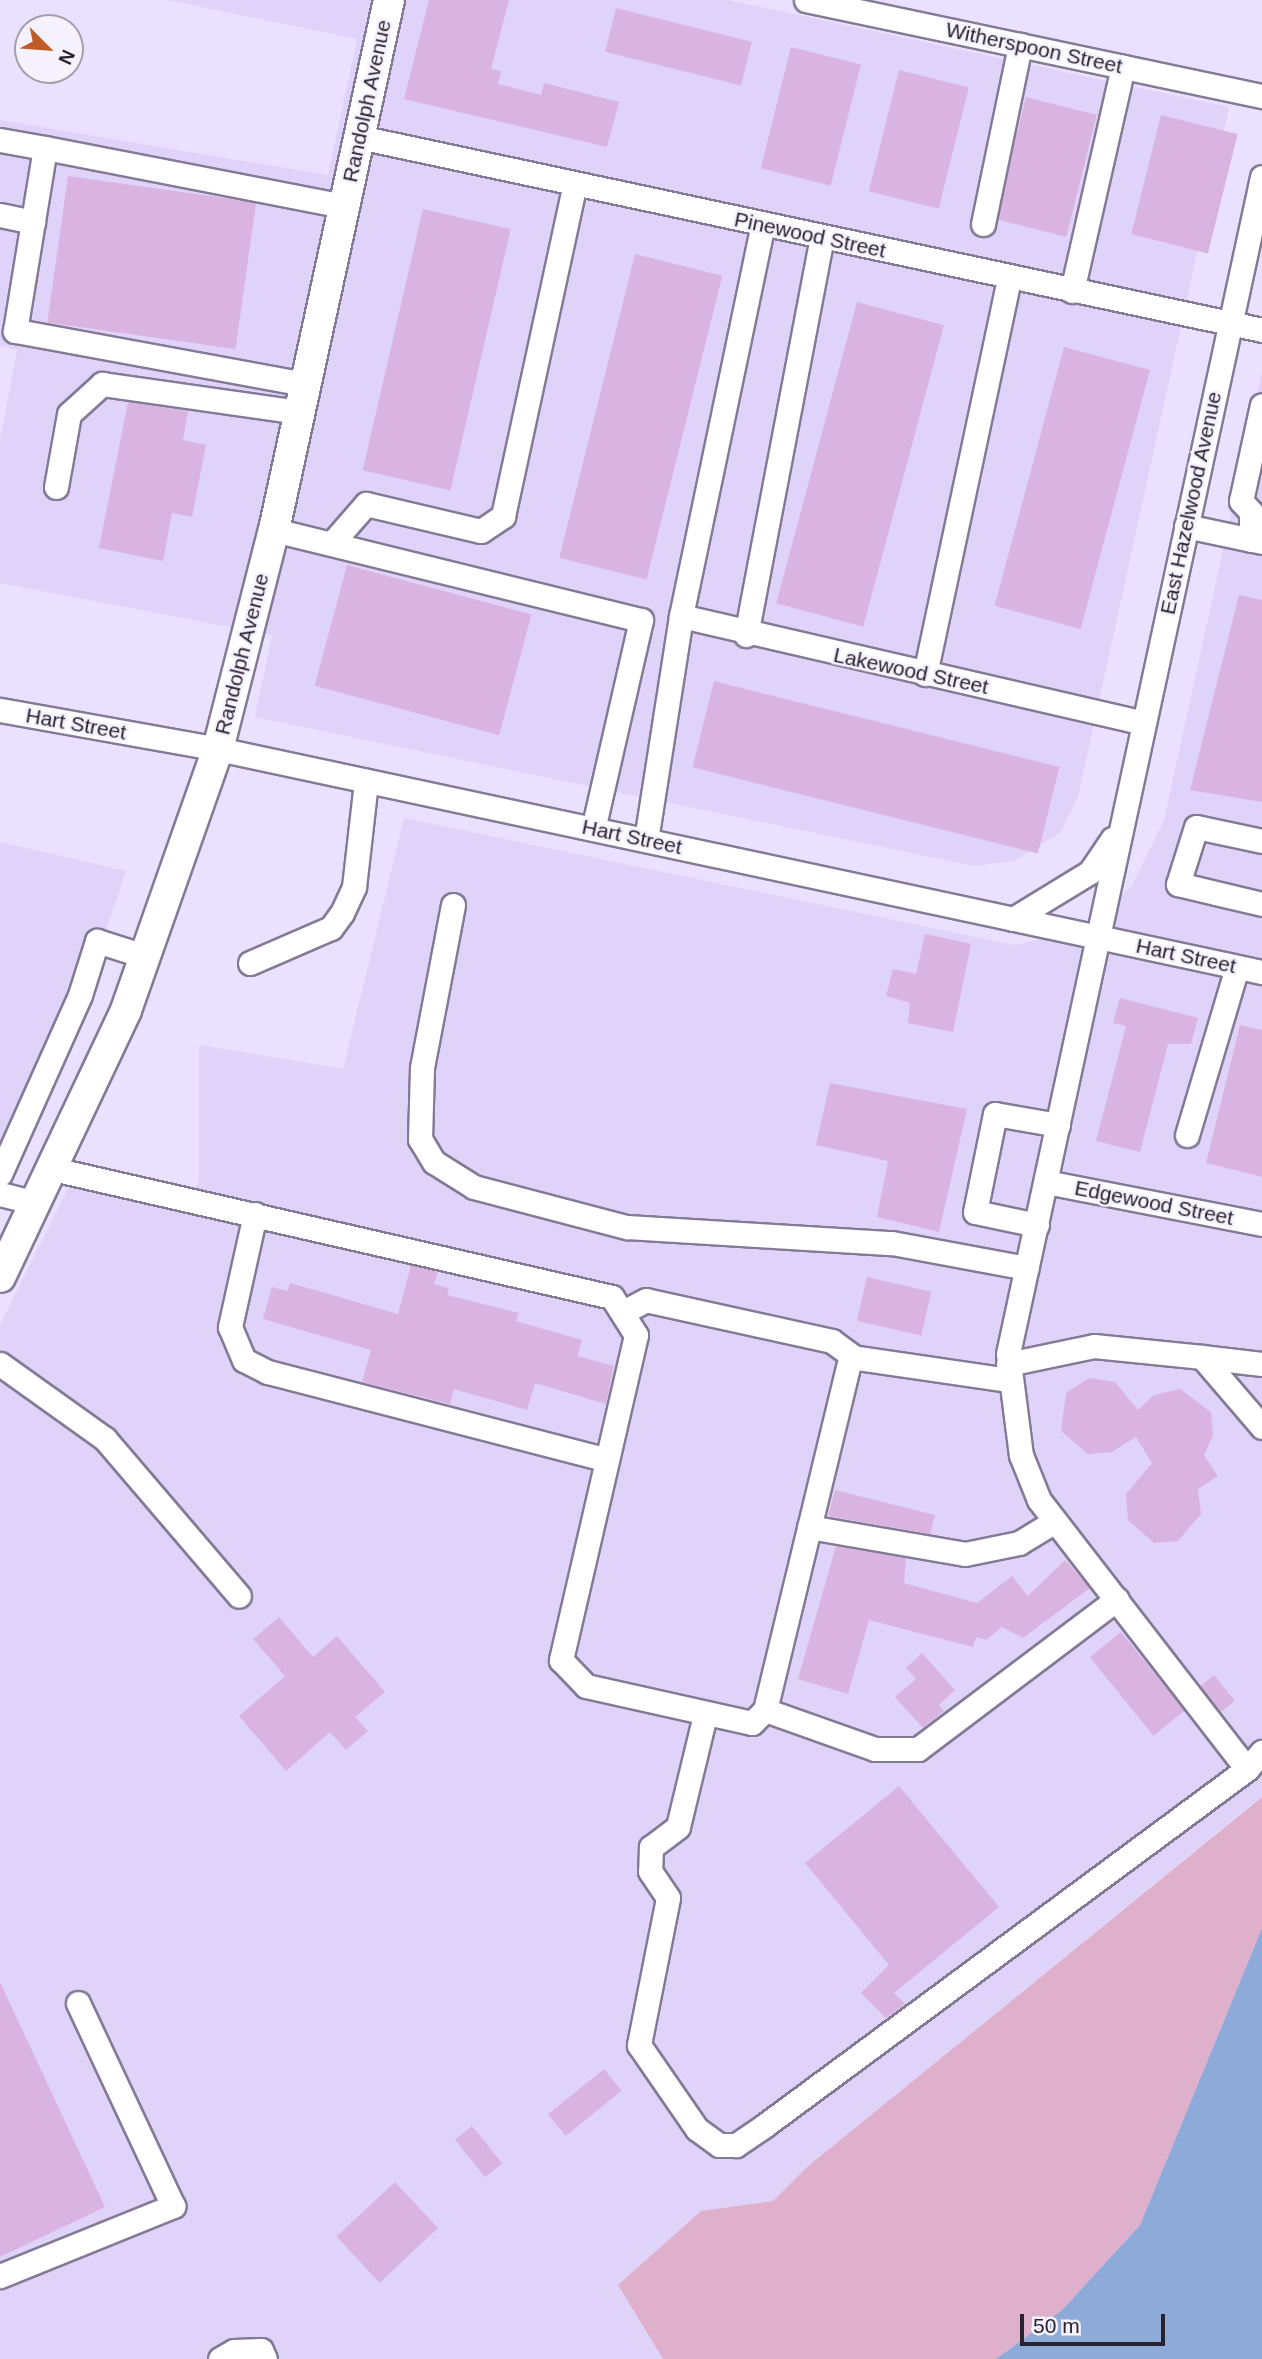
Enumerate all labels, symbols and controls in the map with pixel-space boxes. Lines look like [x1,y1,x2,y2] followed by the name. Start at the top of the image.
[14,14,84,84] north arrow
[337,17,397,185] street label: Randolph Avenue
[943,17,1125,79] street label: Witherspoon Street
[54,47,79,68] text: N
[732,207,888,263] street label: Pinewood Street
[1155,389,1227,617] street label: East Hazelwood Avenue
[210,570,274,738] street label: Randolph Avenue
[831,642,991,700] street label: Lakewood Street
[24,703,128,745] street label: Hart Street
[580,814,684,860] street label: Hart Street
[1134,933,1238,979] street label: Hart Street
[1073,1175,1235,1231] street label: Edgewood Street
[1024,2300,1169,2344] scale bar
[1033,2314,1080,2337] text: 50 m

